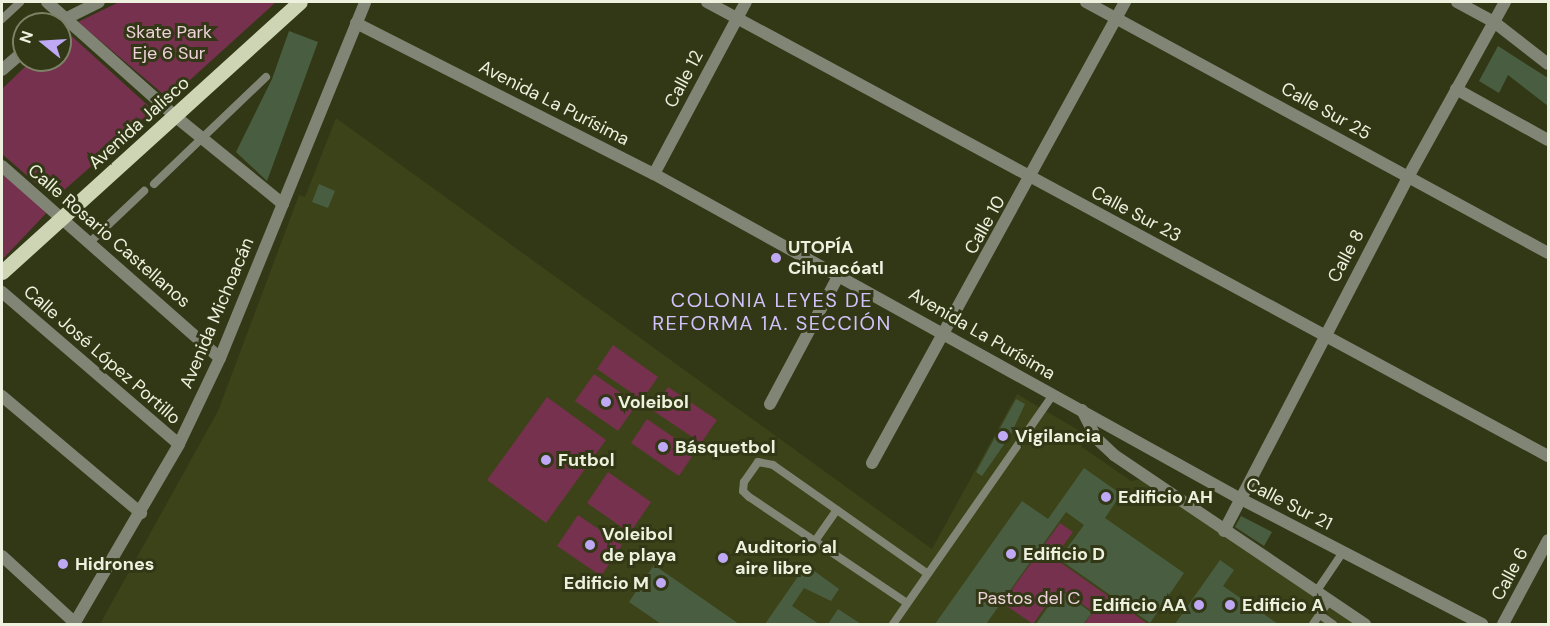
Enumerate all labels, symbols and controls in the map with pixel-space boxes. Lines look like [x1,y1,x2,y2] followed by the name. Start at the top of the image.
[12,12,72,72] north arrow
[126,22,212,64] park label: Skate Park Eje 6 Sur
[15,28,38,46] text: N
[660,47,708,111] street label: Calle 12
[475,56,633,150] street label: Avenida La Purísima
[84,72,194,174] street label: Avenida Jalisco
[1277,77,1375,145] street label: Calle Sur 25
[23,160,195,312] street label: Calle Rosario Castellanos
[1087,181,1185,247] street label: Calle Sur 23
[960,192,1010,258] street label: Calle 10
[1323,226,1369,286] street label: Calle 8
[175,234,259,392] street label: Avenida Michoacán
[788,237,884,280] place label: UTOPÍA Cihuacóatl
[769,251,783,265] marker: UTOPÍA Cihuacóatl
[19,281,185,429] street label: Calle José López Portillo
[905,283,1059,385] street label: Avenida La Purísima
[652,288,892,335] district label: COLONIA LEYES DE REFORMA 1A. SECCIÓN
[618,391,689,413] place label: Voleibol
[599,395,613,409] marker: Voleibol
[1015,425,1101,447] place label: Vigilancia
[996,429,1010,443] marker: Vigilancia
[675,436,776,458] place label: Básquetbol
[656,440,670,454] marker: Básquetbol
[558,449,614,471] place label: Futbol
[539,453,553,467] marker: Futbol
[1242,473,1336,535] street label: Calle Sur 21
[1118,486,1213,508] place label: Edificio AH
[1099,490,1113,504] marker: Edificio AH
[602,524,676,566] place label: Voleibol de playa
[735,537,837,580] place label: Auditorio al aire libre
[583,538,597,552] marker: Voleibol de playa
[1023,543,1105,565] place label: Edificio D
[1487,544,1533,604] street label: Calle 6
[1004,547,1018,561] marker: Edificio D
[716,551,730,565] marker: Auditorio al aire libre
[75,553,154,575] place label: Hidrones
[56,557,70,571] marker: Hidrones
[564,572,649,594] place label: Edificio M
[654,576,668,590] marker: Edificio M
[978,587,1080,609] park label: Pastos del C
[1092,594,1187,616] place label: Edificio AA
[1242,594,1324,616] place label: Edificio A
[1192,598,1206,612] marker: Edificio AA
[1223,598,1237,612] marker: Edificio A

